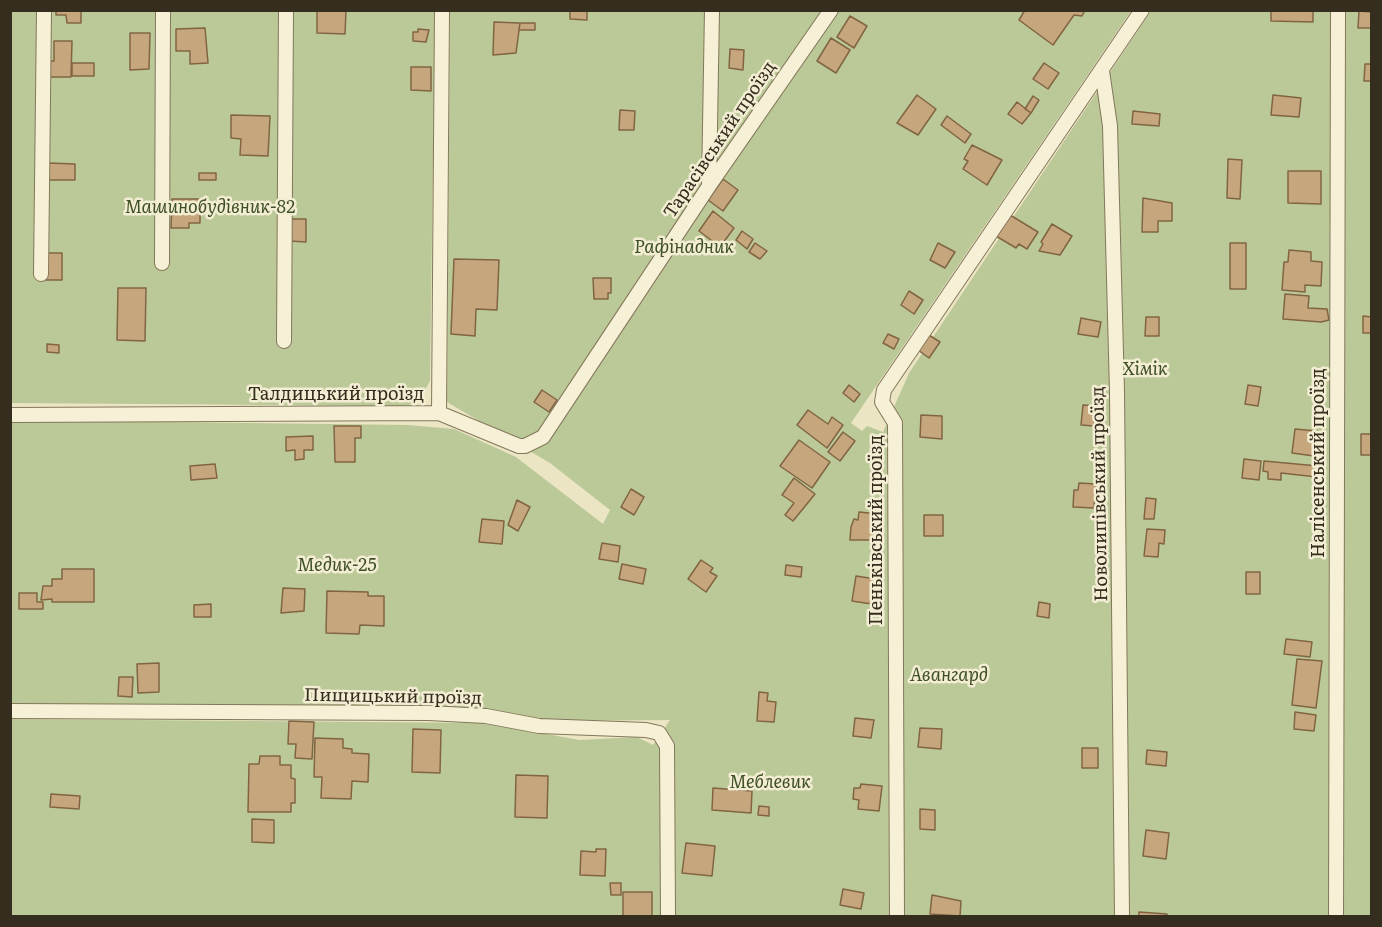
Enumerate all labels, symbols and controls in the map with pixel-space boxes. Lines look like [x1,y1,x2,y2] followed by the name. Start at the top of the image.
[659,57,781,223] street label: Тарасівський проїзд
[125,197,295,219] park label: Машинобудівник-82
[634,237,734,259] park label: Рафінадник
[1123,359,1167,381] park label: Хімік
[1308,368,1330,558] street label: Налісенський проїзд
[248,384,424,406] street label: Талдицький проїзд
[1087,386,1113,602] street label: Новолипівський проїзд
[866,435,888,625] street label: Пеньківський проїзд
[297,555,377,577] park label: Медик-25
[910,665,988,687] park label: Авангард
[304,685,482,709] street label: Пищицький проїзд
[729,772,811,794] park label: Меблевик

